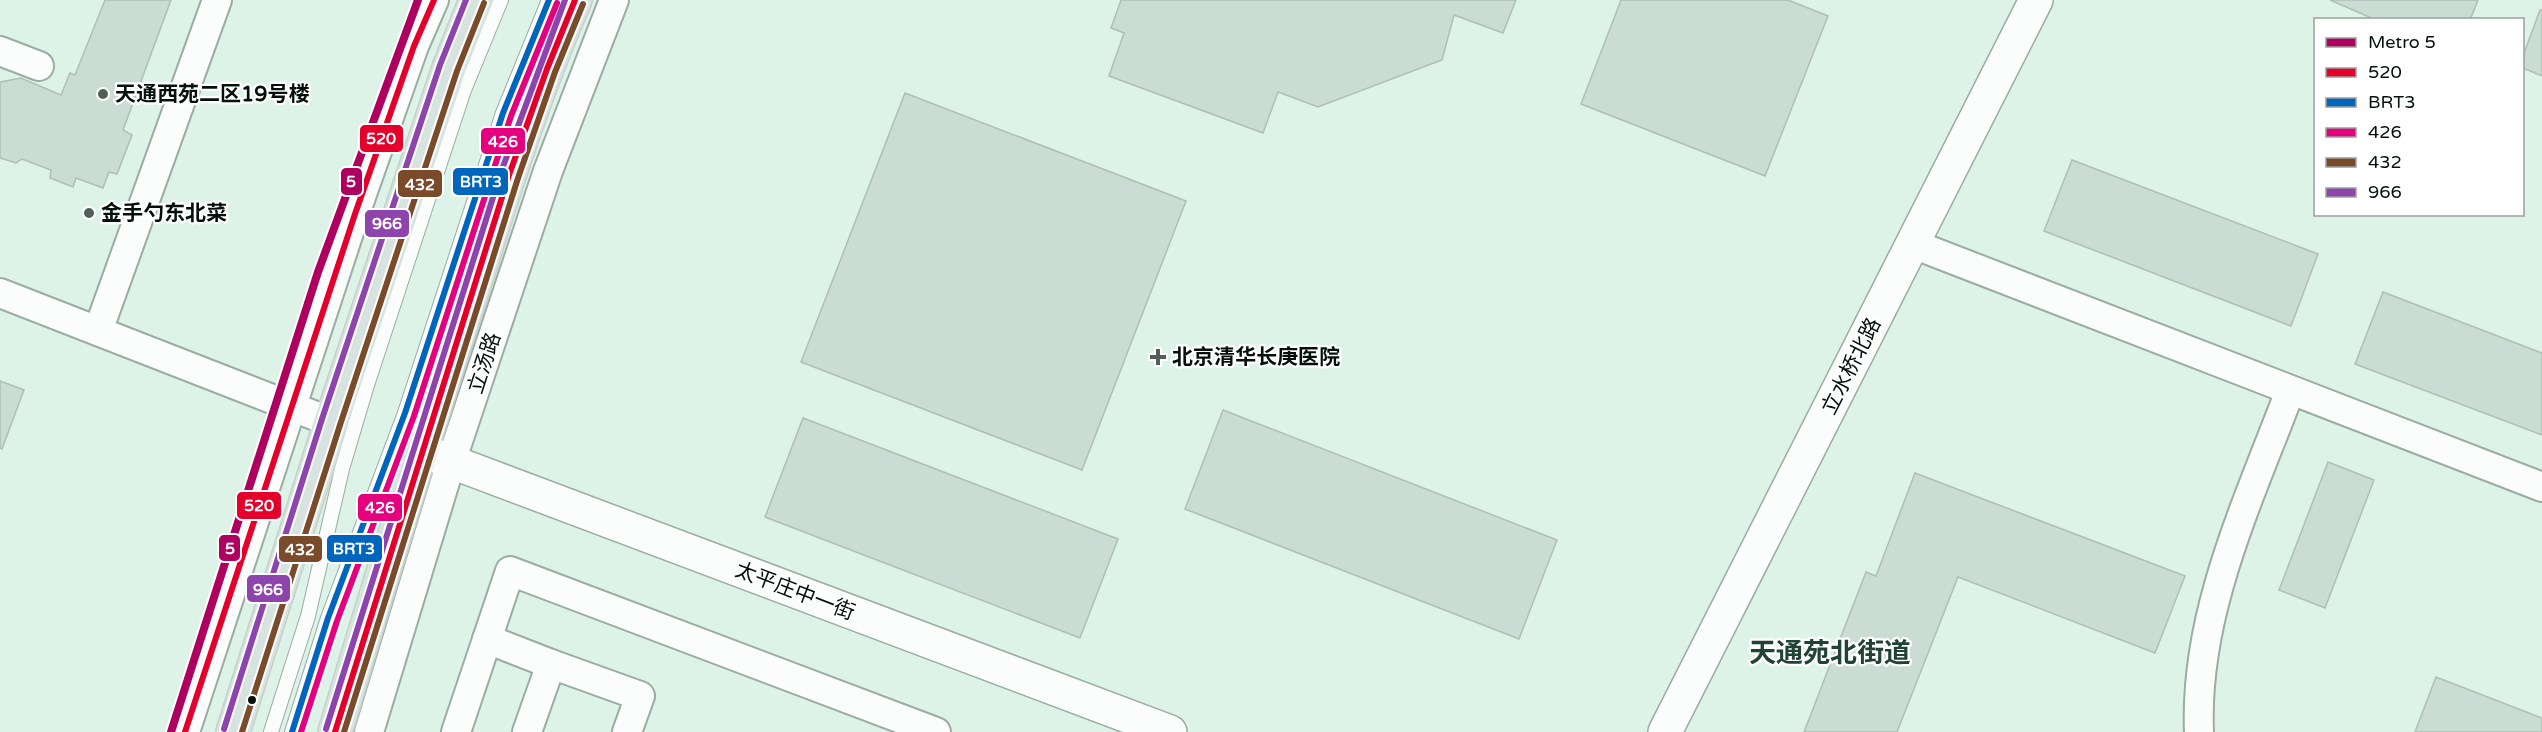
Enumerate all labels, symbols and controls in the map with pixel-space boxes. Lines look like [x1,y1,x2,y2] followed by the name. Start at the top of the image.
[2314,18,2524,216] legend
[2368,31,2436,53] text: Metro 5
[2368,61,2402,83] text: 520
[115,82,309,107] place label: 天通西苑二区19号楼
[96,87,110,101] marker: 天通西苑二区19号楼
[2368,91,2416,113] text: BRT3
[2368,121,2402,143] text: 426
[359,124,404,153] line badge: 520
[480,127,526,155] line badge: 426
[366,129,396,149] text: 520
[488,132,518,152] text: 426
[2368,151,2402,173] text: 432
[340,167,363,196] line badge: 5
[452,167,509,196] line badge: BRT3
[397,169,443,198] line badge: 432
[346,172,356,192] text: 5
[460,172,502,192] text: BRT3
[405,175,435,195] text: 432
[2368,181,2402,203] text: 966
[101,201,227,226] place label: 金手勺东北菜
[82,206,96,220] marker: 金手勺东北菜
[364,209,410,238] line badge: 966
[372,214,402,234] text: 966
[1816,314,1886,419] street label: 立水桥北路
[463,329,506,397] street label: 立汤路
[1172,345,1340,370] place label: 北京清华长庚医院
[1149,348,1167,366] marker: 北京清华长庚医院
[236,491,282,520] line badge: 520
[357,493,403,522] line badge: 426
[244,496,274,516] text: 520
[365,498,395,518] text: 426
[218,534,241,562] line badge: 5
[326,534,383,563] line badge: BRT3
[278,535,323,563] line badge: 432
[225,539,235,559] text: 5
[333,539,375,559] text: BRT3
[285,540,315,560] text: 432
[732,557,858,626] street label: 太平庄中一街
[246,574,291,603] line badge: 966
[253,580,283,600] text: 966
[1749,637,1911,670] district label: 天通苑北街道
[246,694,258,706] unlabelled marker

